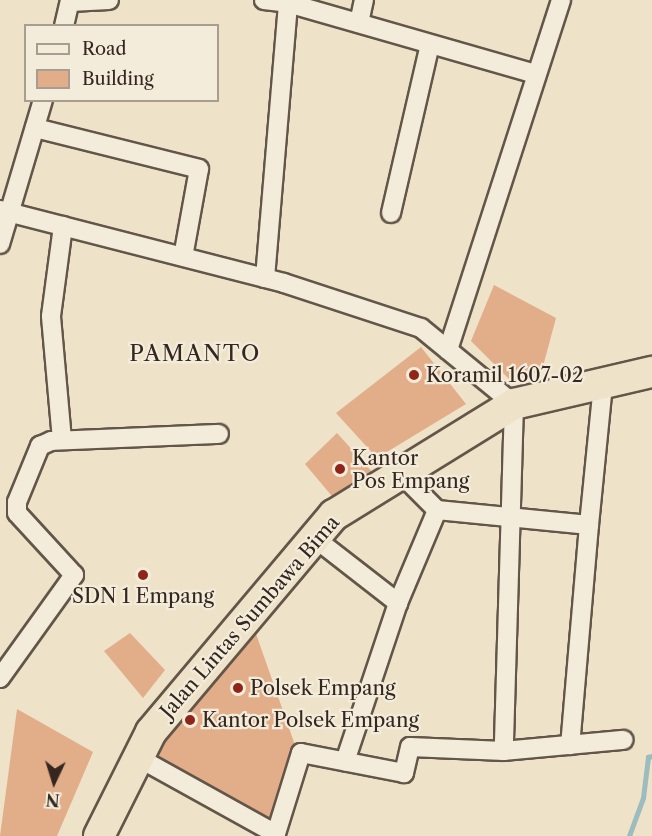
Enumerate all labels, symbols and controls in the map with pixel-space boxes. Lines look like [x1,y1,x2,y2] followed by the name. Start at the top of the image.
[24,24,219,102] legend
[82,38,127,60] text: Road
[82,68,154,90] text: Building
[129,341,261,367] district label: PAMANTO
[426,363,583,387] place label: Koramil 1607-02
[407,368,421,382] marker: Koramil 1607-02
[352,446,469,493] place label: Kantor Pos Empang
[333,462,347,476] marker: Kantor Pos Empang
[155,511,345,723] street label: Jalan Lintas Sumbawa Bima
[136,568,150,582] marker: SDN 1 Empang
[72,584,214,608] place label: SDN 1 Empang
[250,676,396,700] place label: Polsek Empang
[231,681,245,695] marker: Polsek Empang
[202,708,420,732] place label: Kantor Polsek Empang
[183,713,197,727] marker: Kantor Polsek Empang
[24,752,84,812] north arrow
[45,789,60,810] text: N

